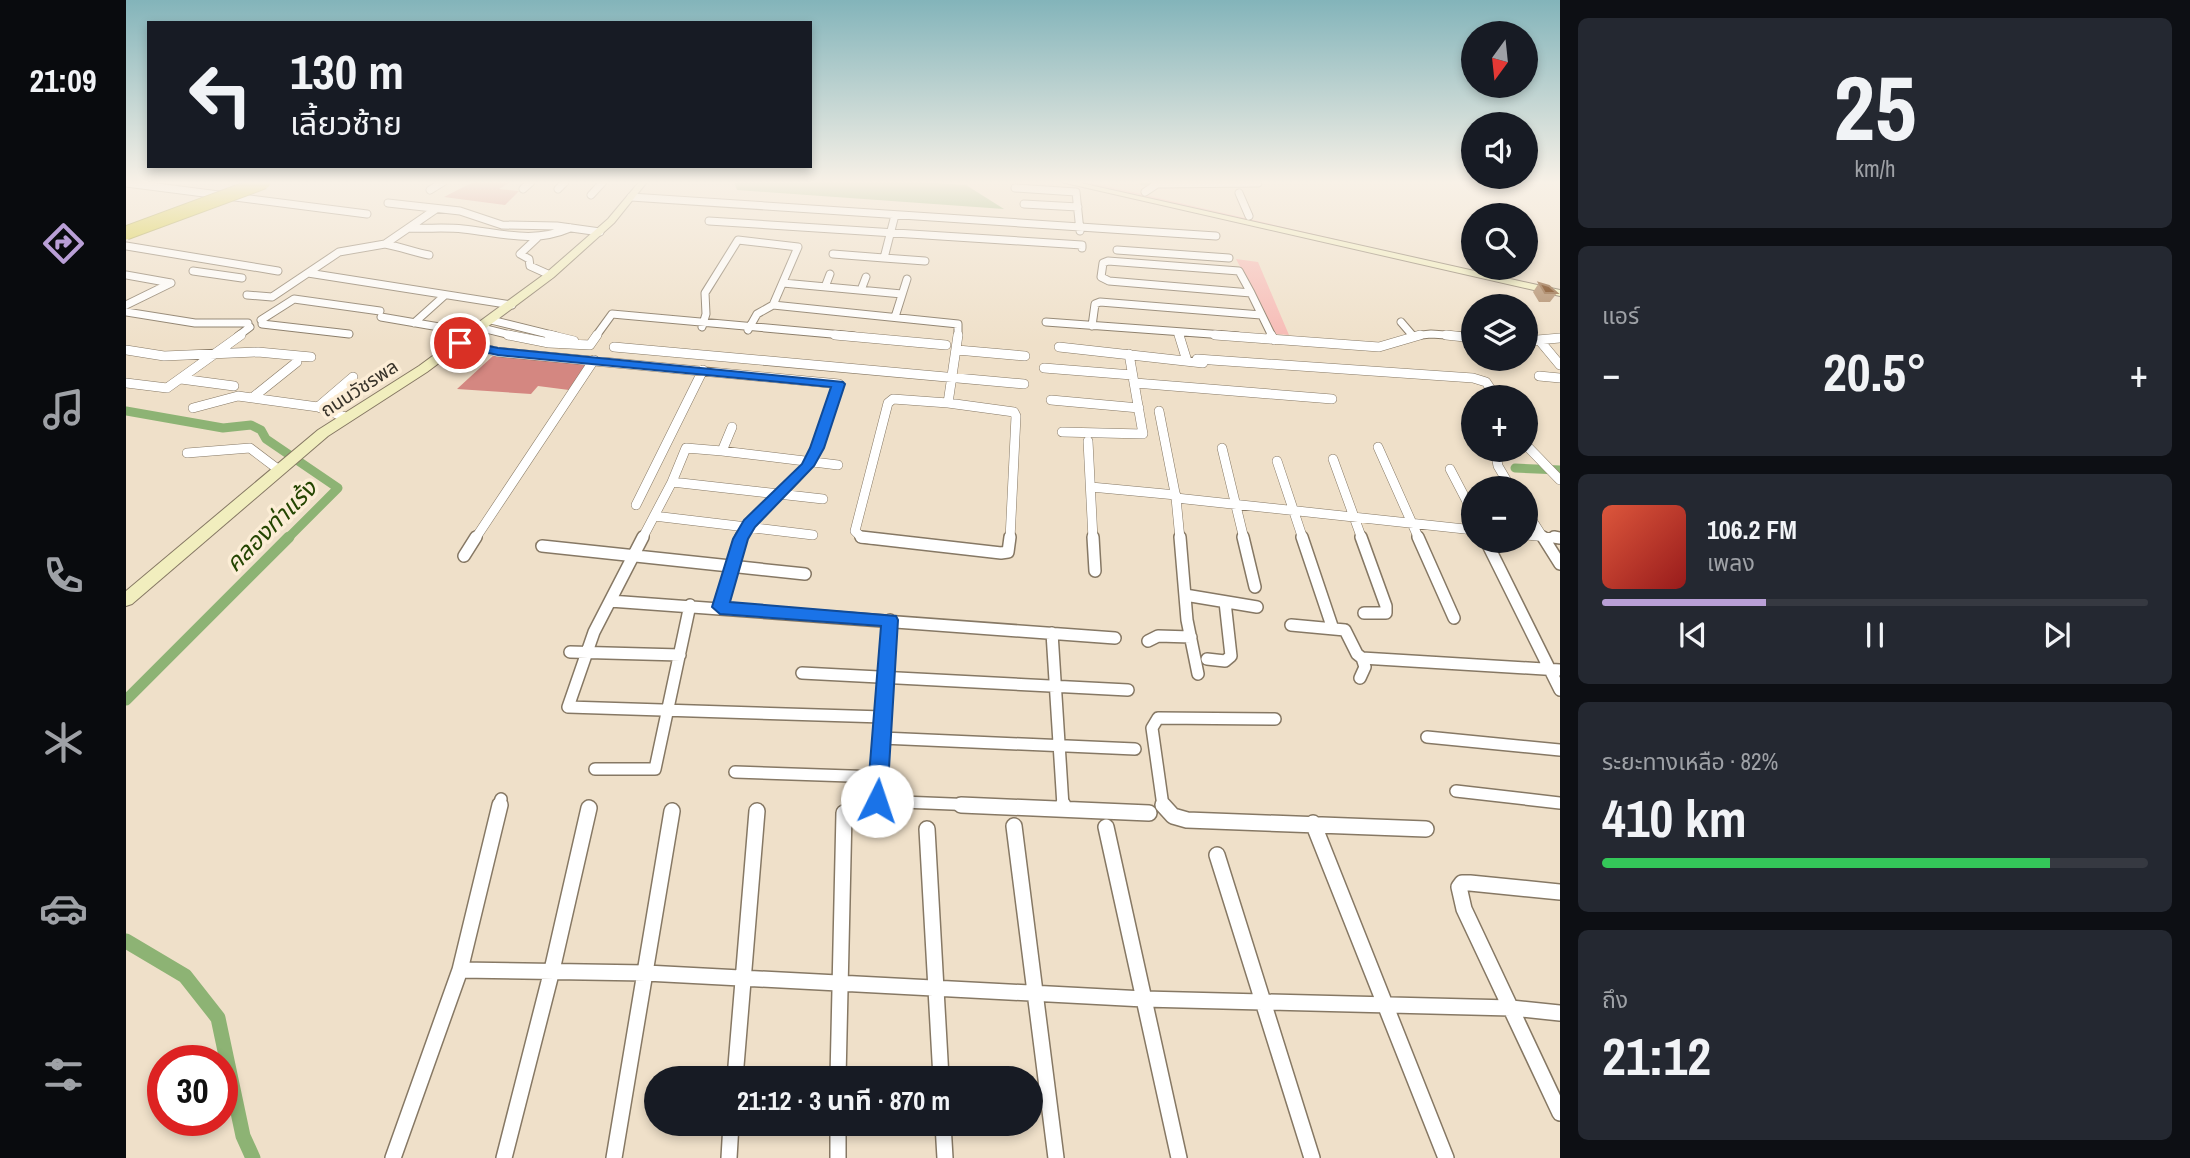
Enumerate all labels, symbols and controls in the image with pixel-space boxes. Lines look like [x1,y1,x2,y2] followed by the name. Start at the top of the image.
[1461,21,1538,98] north arrow
[1461,21,1538,553] map controls
[290,38,404,104] text: 130 m
[1834,46,1917,168] text: 25
[175,49,266,140] icon: left
[29,59,97,102] text: 21:09
[290,102,402,145] text: เลี้ยวซ้าย
[1461,112,1538,189] button: sound
[1855,153,1895,184] text: km/h
[1461,203,1538,280] button: search
[39,219,88,268] icon: directions
[1461,294,1538,371] button: layers
[1602,300,1639,331] text: แอร์
[430,313,490,373] pin
[441,324,479,362] icon: arrive
[1823,337,1927,407] text: 20.5°
[1602,348,1620,399] text: −
[2130,348,2148,399] text: +
[315,353,403,423] street label: ถนนวัชรพล
[39,385,88,434] icon: music
[1461,385,1538,462] button: +
[217,472,324,578] water label: คลองท่าแร้ง
[1461,476,1538,553] button: −
[1707,512,1797,547] text: 106.2 FM
[1707,547,1755,578] text: เพลง
[39,551,88,600] icon: phone
[1674,616,1712,654] icon: previous
[1856,616,1894,654] icon: pause
[2038,616,2076,654] icon: next
[39,718,88,767] icon: climate
[1602,746,1778,777] text: ระยะทางเหลือ · 82%
[840,764,914,838] position arrow
[1602,783,1747,853] text: 410 km
[39,884,88,933] icon: car
[1602,984,1628,1015] text: ถึง
[1602,1021,1711,1091] text: 21:12
[147,1045,238,1136] speed limit sign: 30
[39,1050,88,1099] icon: filters
[737,1083,950,1118] text: 21:12 · 3 นาที · 870 m

